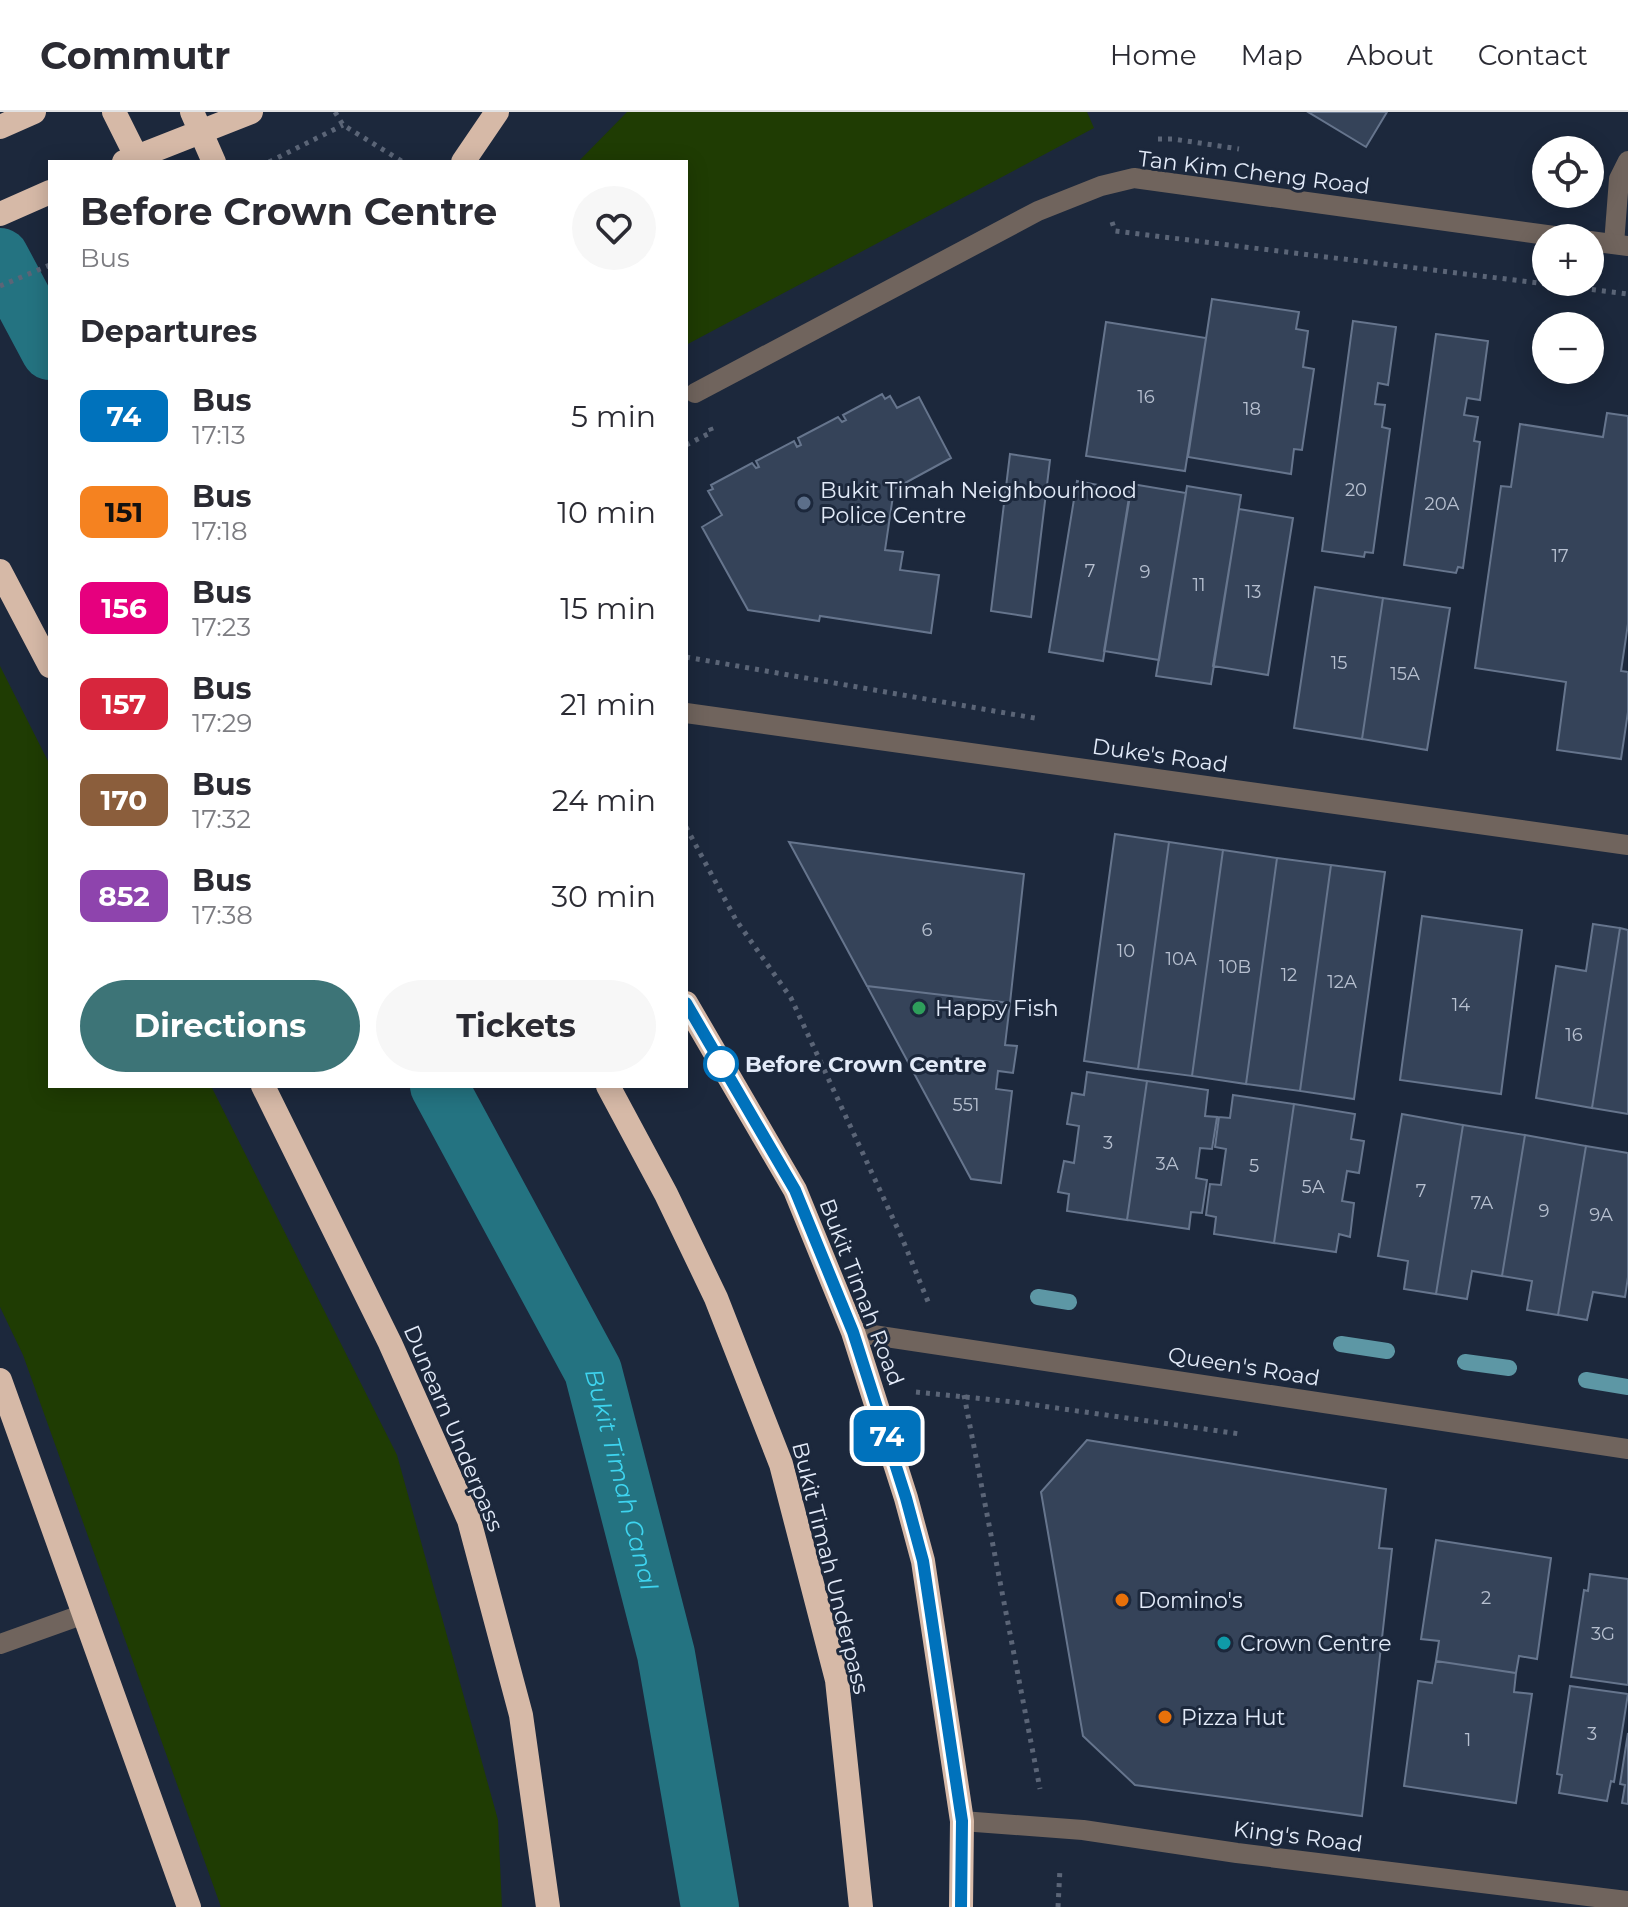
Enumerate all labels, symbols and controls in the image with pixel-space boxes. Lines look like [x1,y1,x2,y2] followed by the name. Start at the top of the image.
[40,32,230,79] text: Commutr
[1110,38,1197,72] text: Home
[1241,38,1303,72] text: Map
[1347,38,1434,72] text: About
[1478,38,1588,72] text: Contact
[1532,136,1604,384] map controls
[1532,136,1604,208] button: locate
[1137,145,1371,200] street label: Tan Kim Cheng Road
[572,186,656,270] button: heart
[80,188,497,235] text: Before Crown Centre
[1532,224,1604,296] button: +
[80,242,130,274] text: Bus
[1532,312,1604,384] button: −
[80,313,257,350] text: Departures
[192,382,252,419] text: Bus
[1137,386,1155,408] house number: 16
[571,398,656,435] text: 5 min
[1243,398,1261,420] house number: 18
[107,399,141,433] text: 74
[192,419,246,451] text: 17:13
[820,477,1137,529] place label: Bukit Timah Neighbourhood Police Centre
[192,478,252,515] text: Bus
[1345,479,1367,501] house number: 20
[1425,493,1460,515] house number: 20A
[557,494,656,531] text: 10 min
[795,494,813,512] marker: Bukit Timah Neighbourhood Police Centre
[105,495,143,529] text: 151
[192,515,248,547] text: 17:18
[1551,545,1569,567] house number: 17
[1085,560,1095,582] house number: 7
[1140,561,1151,583] house number: 9
[192,574,252,611] text: Bus
[1193,574,1206,596] house number: 11
[1245,581,1261,603] house number: 13
[560,590,656,627] text: 15 min
[101,591,147,625] text: 156
[192,611,251,643] text: 17:23
[1331,652,1347,674] house number: 15
[1390,663,1420,685] house number: 15A
[192,670,252,707] text: Bus
[560,686,656,723] text: 21 min
[102,687,146,721] text: 157
[192,707,252,739] text: 17:29
[1090,733,1230,778] street label: Duke's Road
[192,766,252,803] text: Bus
[552,782,656,819] text: 24 min
[101,783,147,817] text: 170
[192,803,251,835] text: 17:32
[192,862,252,899] text: Bus
[551,878,656,915] text: 30 min
[98,879,150,913] text: 852
[192,899,253,931] text: 17:38
[922,919,933,941] house number: 6
[1117,940,1135,962] house number: 10
[1165,948,1197,970] house number: 10A
[1219,956,1251,978] house number: 10B
[1281,964,1297,986] house number: 12
[1327,971,1357,993] house number: 12A
[80,980,360,1072] button: Directions
[376,980,656,1072] button: Tickets
[1452,994,1470,1016] house number: 14
[935,995,1059,1022] place label: Happy Fish
[910,999,928,1017] marker: Happy Fish
[1565,1024,1583,1046] house number: 16
[704,1047,738,1081] marker: Before Crown Centre
[745,1051,987,1078] place label: Before Crown Centre
[953,1094,979,1116] house number: 551
[1103,1132,1113,1154] house number: 3
[1155,1153,1179,1175] house number: 3A
[1249,1155,1259,1177] house number: 5
[1301,1176,1325,1198] house number: 5A
[1416,1180,1426,1202] house number: 7
[1471,1192,1493,1214] house number: 7A
[813,1195,910,1389] street label: Bukit Timah Road
[1539,1200,1550,1222] house number: 9
[1589,1204,1613,1226] house number: 9A
[398,1321,509,1536] street label: Dunearn Underpass
[1166,1341,1322,1392] street label: Queen's Road
[579,1366,664,1594] water label: Bukit Timah Canal
[851,1410,923,1462] line badge: 74
[870,1419,904,1453] text: 74
[786,1439,875,1697] street label: Bukit Timah Underpass
[1138,1587,1243,1614] place label: Domino's
[1481,1587,1491,1609] house number: 2
[1113,1591,1131,1609] marker: Domino's
[1591,1623,1615,1645] house number: 3G
[1240,1630,1392,1657] place label: Crown Centre
[1215,1634,1233,1652] marker: Crown Centre
[1181,1704,1286,1731] place label: Pizza Hut
[1156,1708,1174,1726] marker: Pizza Hut
[1587,1723,1597,1745] house number: 3
[1465,1729,1471,1751] house number: 1
[1232,1815,1364,1858] street label: King's Road

